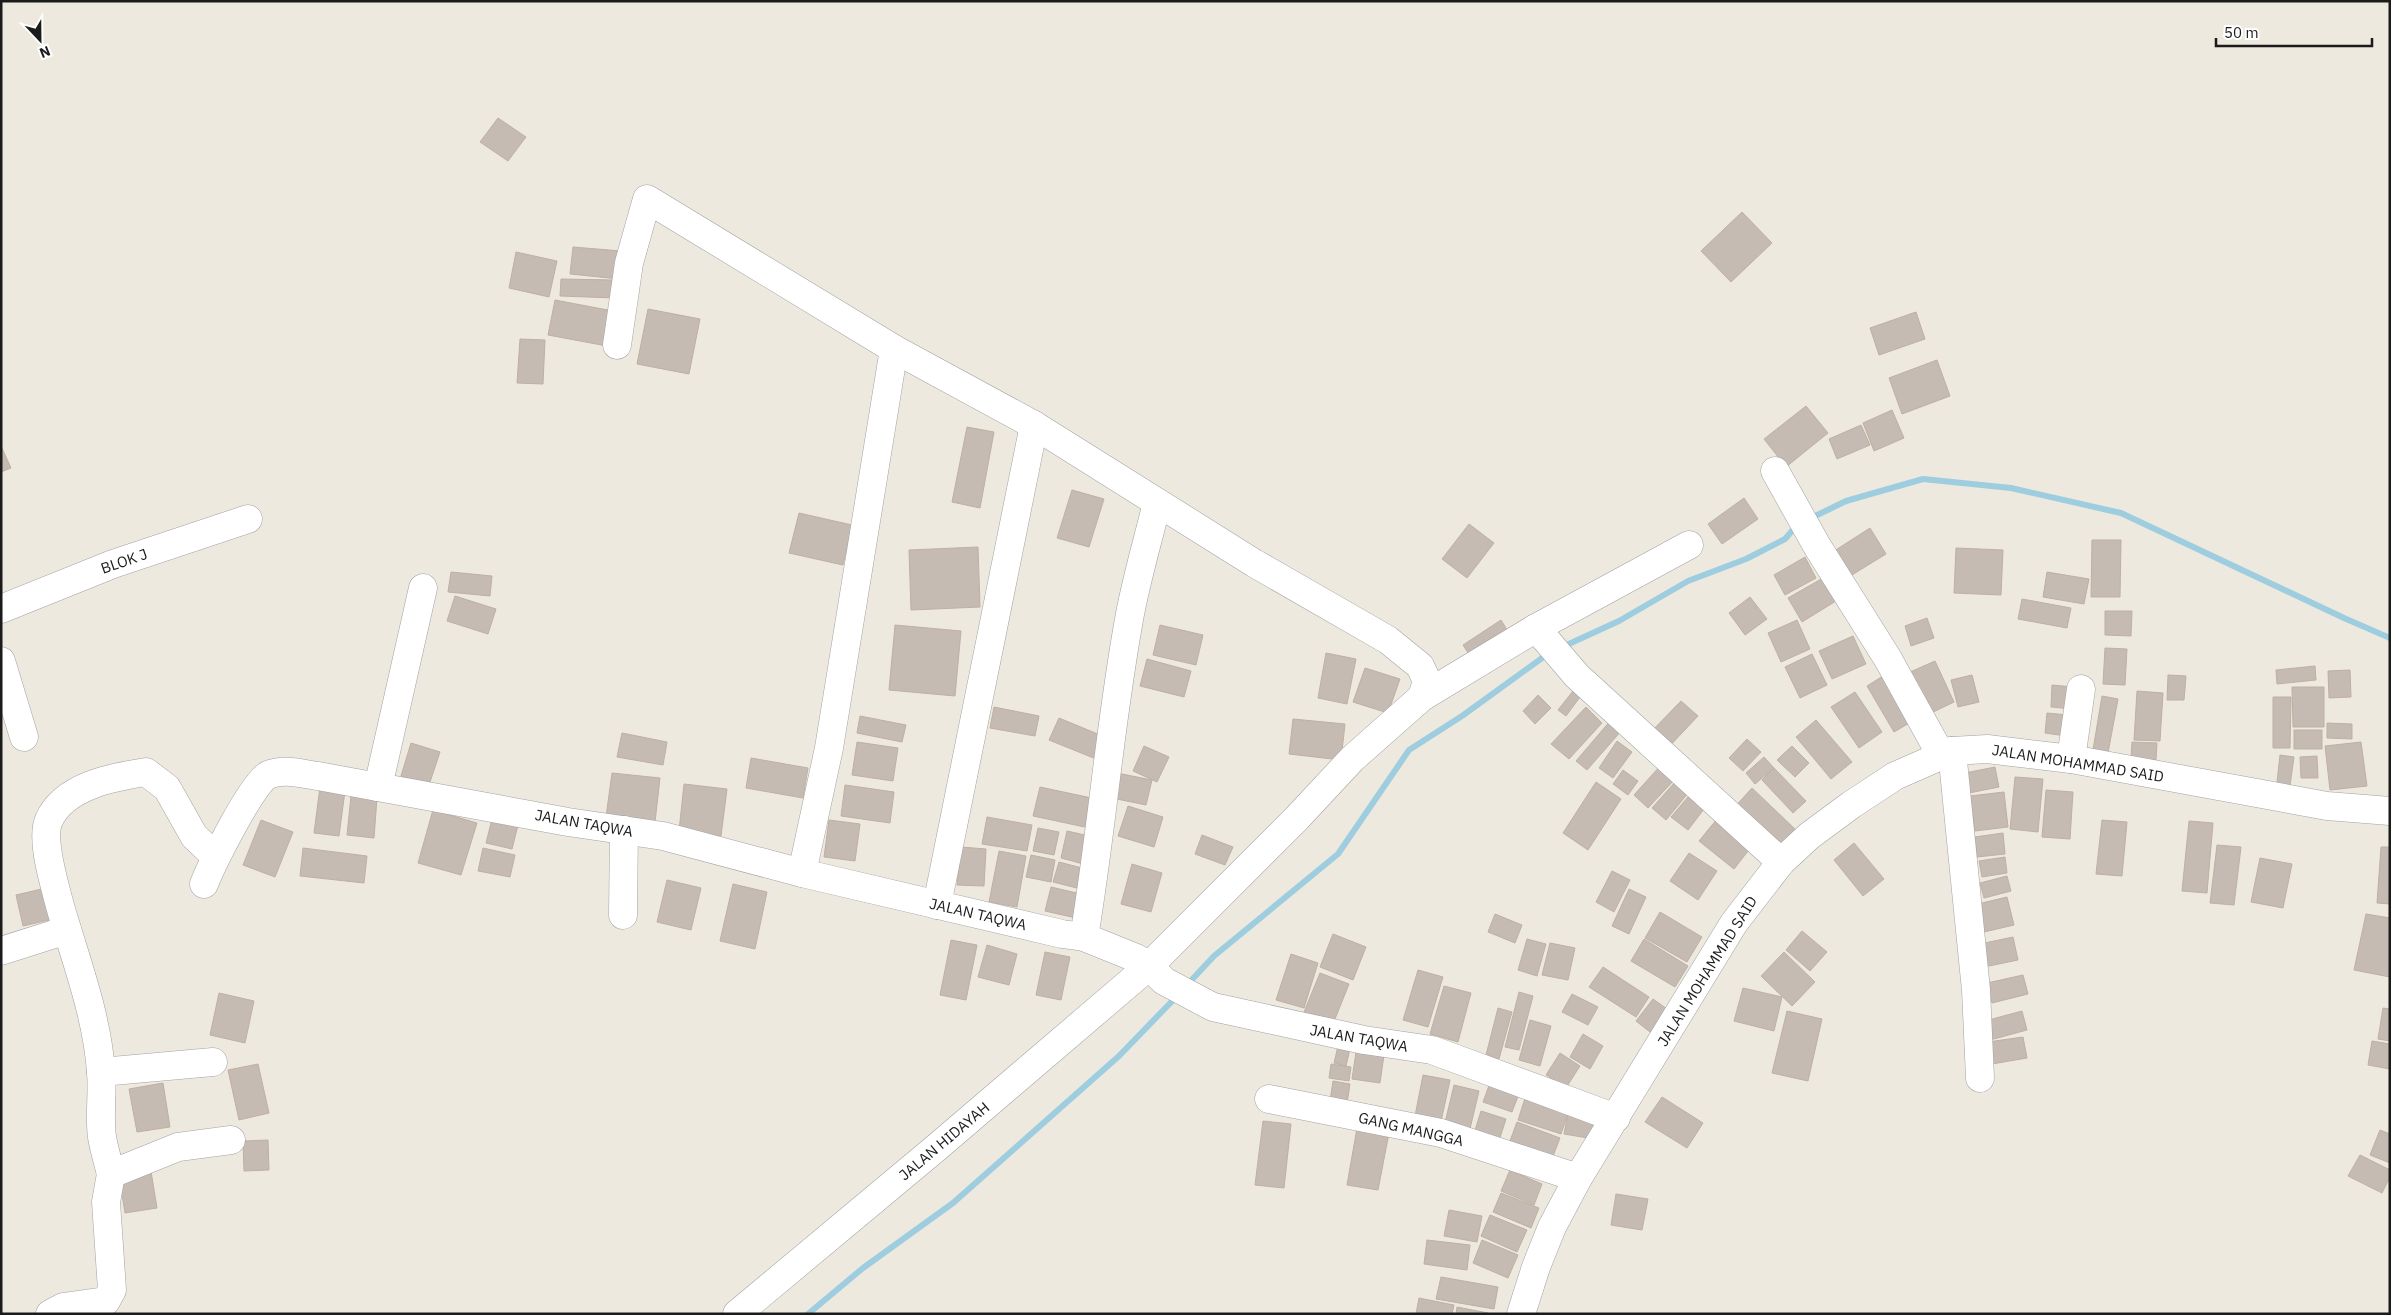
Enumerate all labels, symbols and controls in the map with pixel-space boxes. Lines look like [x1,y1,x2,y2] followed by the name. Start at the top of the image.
[15,15,65,65] north arrow
[2216,15,2372,47] scale bar
[2224,23,2259,42] text: 50 m
[37,42,53,62] text: N
[98,544,150,578] street label: BLOK J
[1991,740,2165,786] street label: JALAN MOHAMMAD SAID
[533,805,635,841] street label: JALAN TAQWA
[1653,892,1761,1050] street label: JALAN MOHAMMAD SAID
[927,894,1029,935] street label: JALAN TAQWA
[1308,1020,1410,1056] street label: JALAN TAQWA
[895,1098,993,1184] street label: JALAN HIDAYAH
[1356,1108,1466,1150] street label: GANG MANGGA

